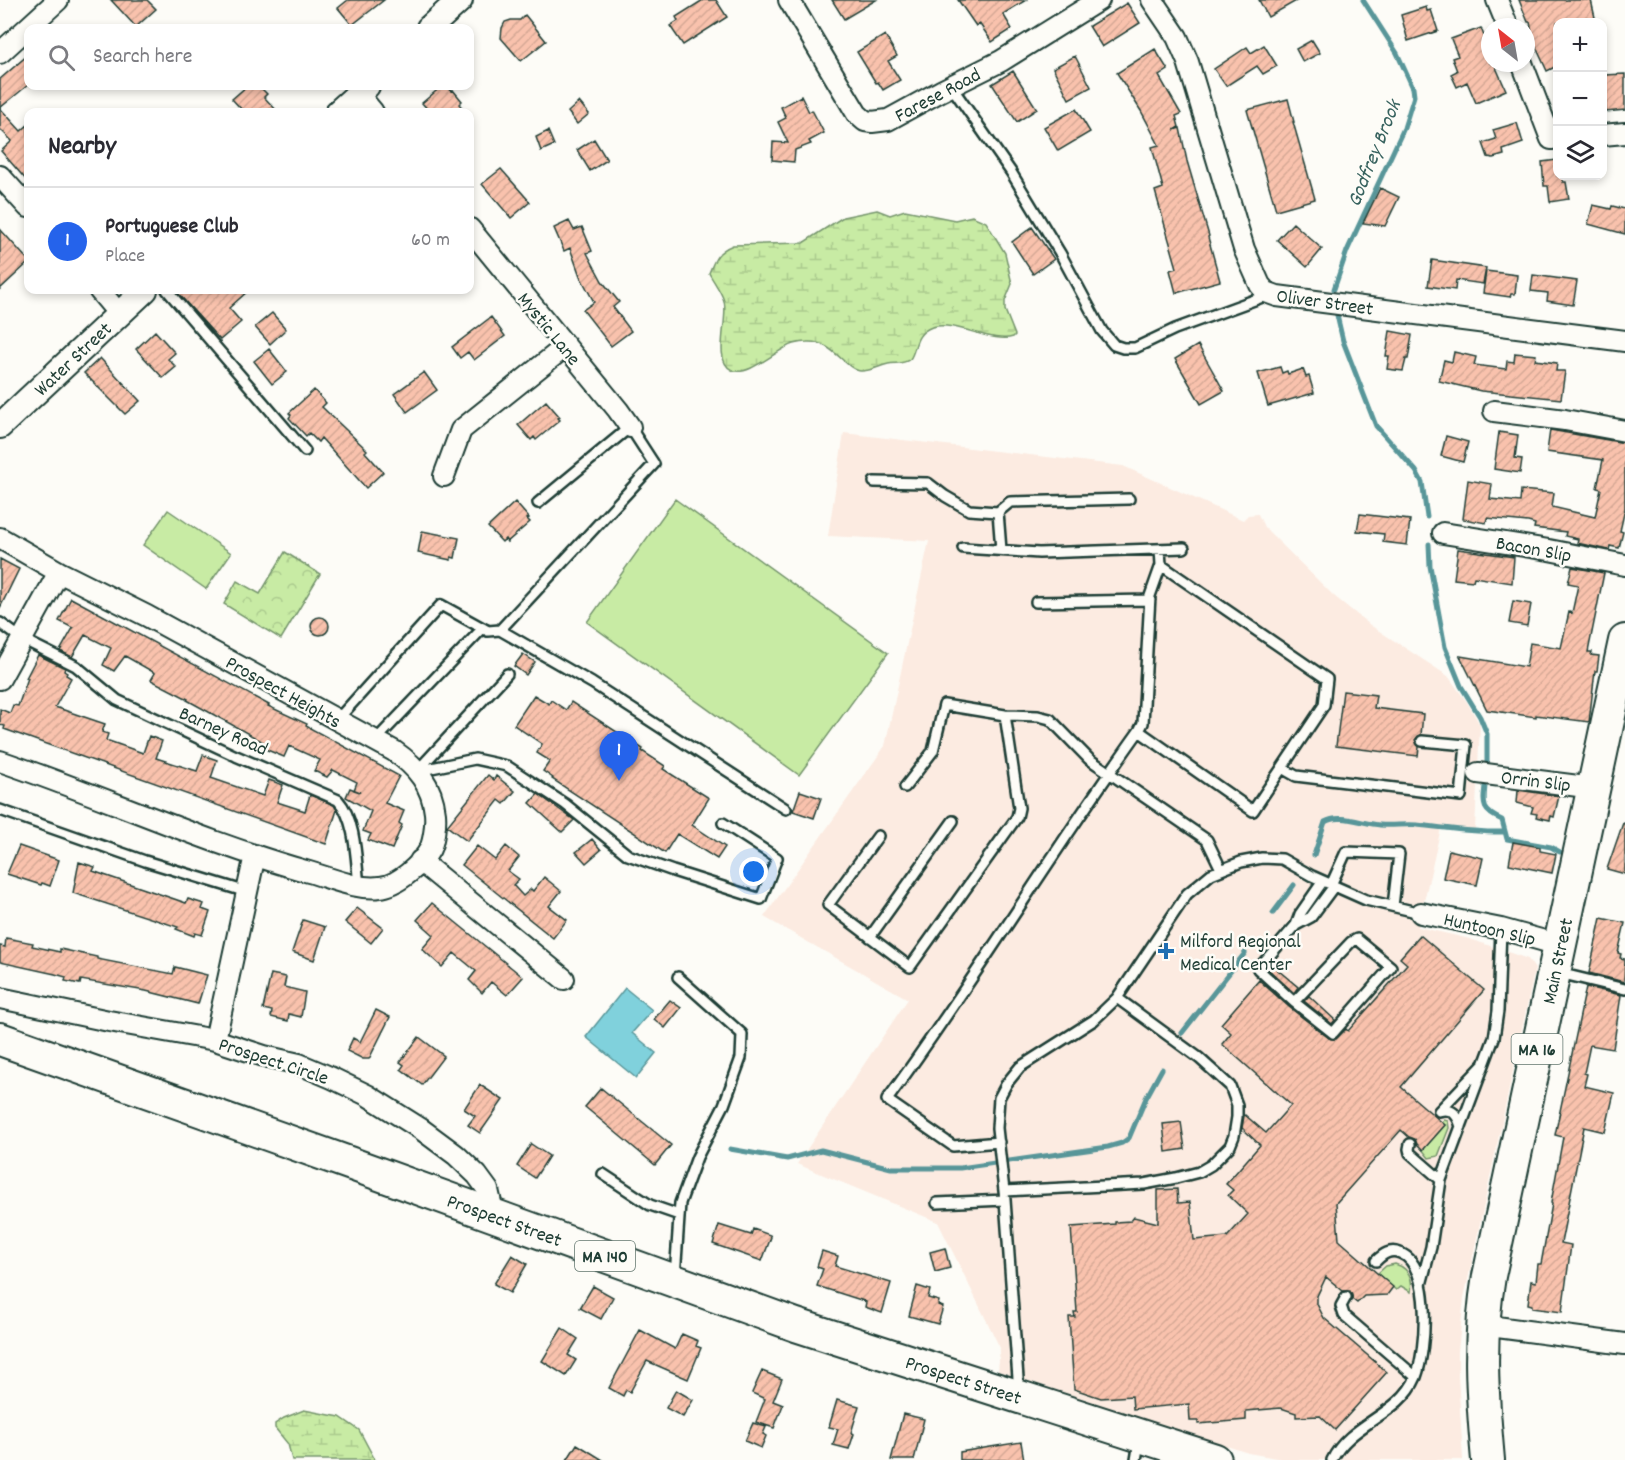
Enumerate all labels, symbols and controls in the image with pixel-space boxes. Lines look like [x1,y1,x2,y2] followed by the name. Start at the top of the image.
[1481,18,1535,72] north arrow
[1553,18,1607,180] map controls
[1553,18,1607,72] button: +
[24,24,474,90] search box
[45,41,78,74] icon: search
[93,42,192,73] text: Search here
[890,62,986,131] street label: Farese Road
[1553,72,1607,126] button: −
[1341,94,1412,212] water label: Godfrey Brook
[1553,126,1607,180] button: layers
[48,129,116,166] text: Nearby
[105,212,238,243] text: Portuguese Club
[65,227,70,255] text: 1
[411,227,450,255] text: 60 m
[105,243,145,271] text: Place
[1274,283,1375,325] street label: Oliver Street
[509,287,586,373] street label: Mystic Lane
[29,317,119,404] street label: Water Street
[1494,531,1573,571] street label: Bacon Slip
[220,650,345,737] street label: Prospect Heights
[174,701,272,765] street label: Barney Road
[600,732,638,781] pin: 1
[1499,765,1572,801] street label: Orrin Slip
[739,857,768,886] your location
[1441,907,1538,955] street label: Huntoon Slip
[1537,916,1582,1007] street label: Main Street
[1180,929,1301,980] place label: Milford Regional Medical Center
[1157,942,1175,960] marker: Milford Regional Medical Center
[214,1032,332,1094] street label: Prospect Circle
[1512,1034,1562,1064] road number: MA 16
[442,1189,565,1256] street label: Prospect Street
[575,1241,635,1271] road number: MA 140
[901,1350,1024,1414] street label: Prospect Street

